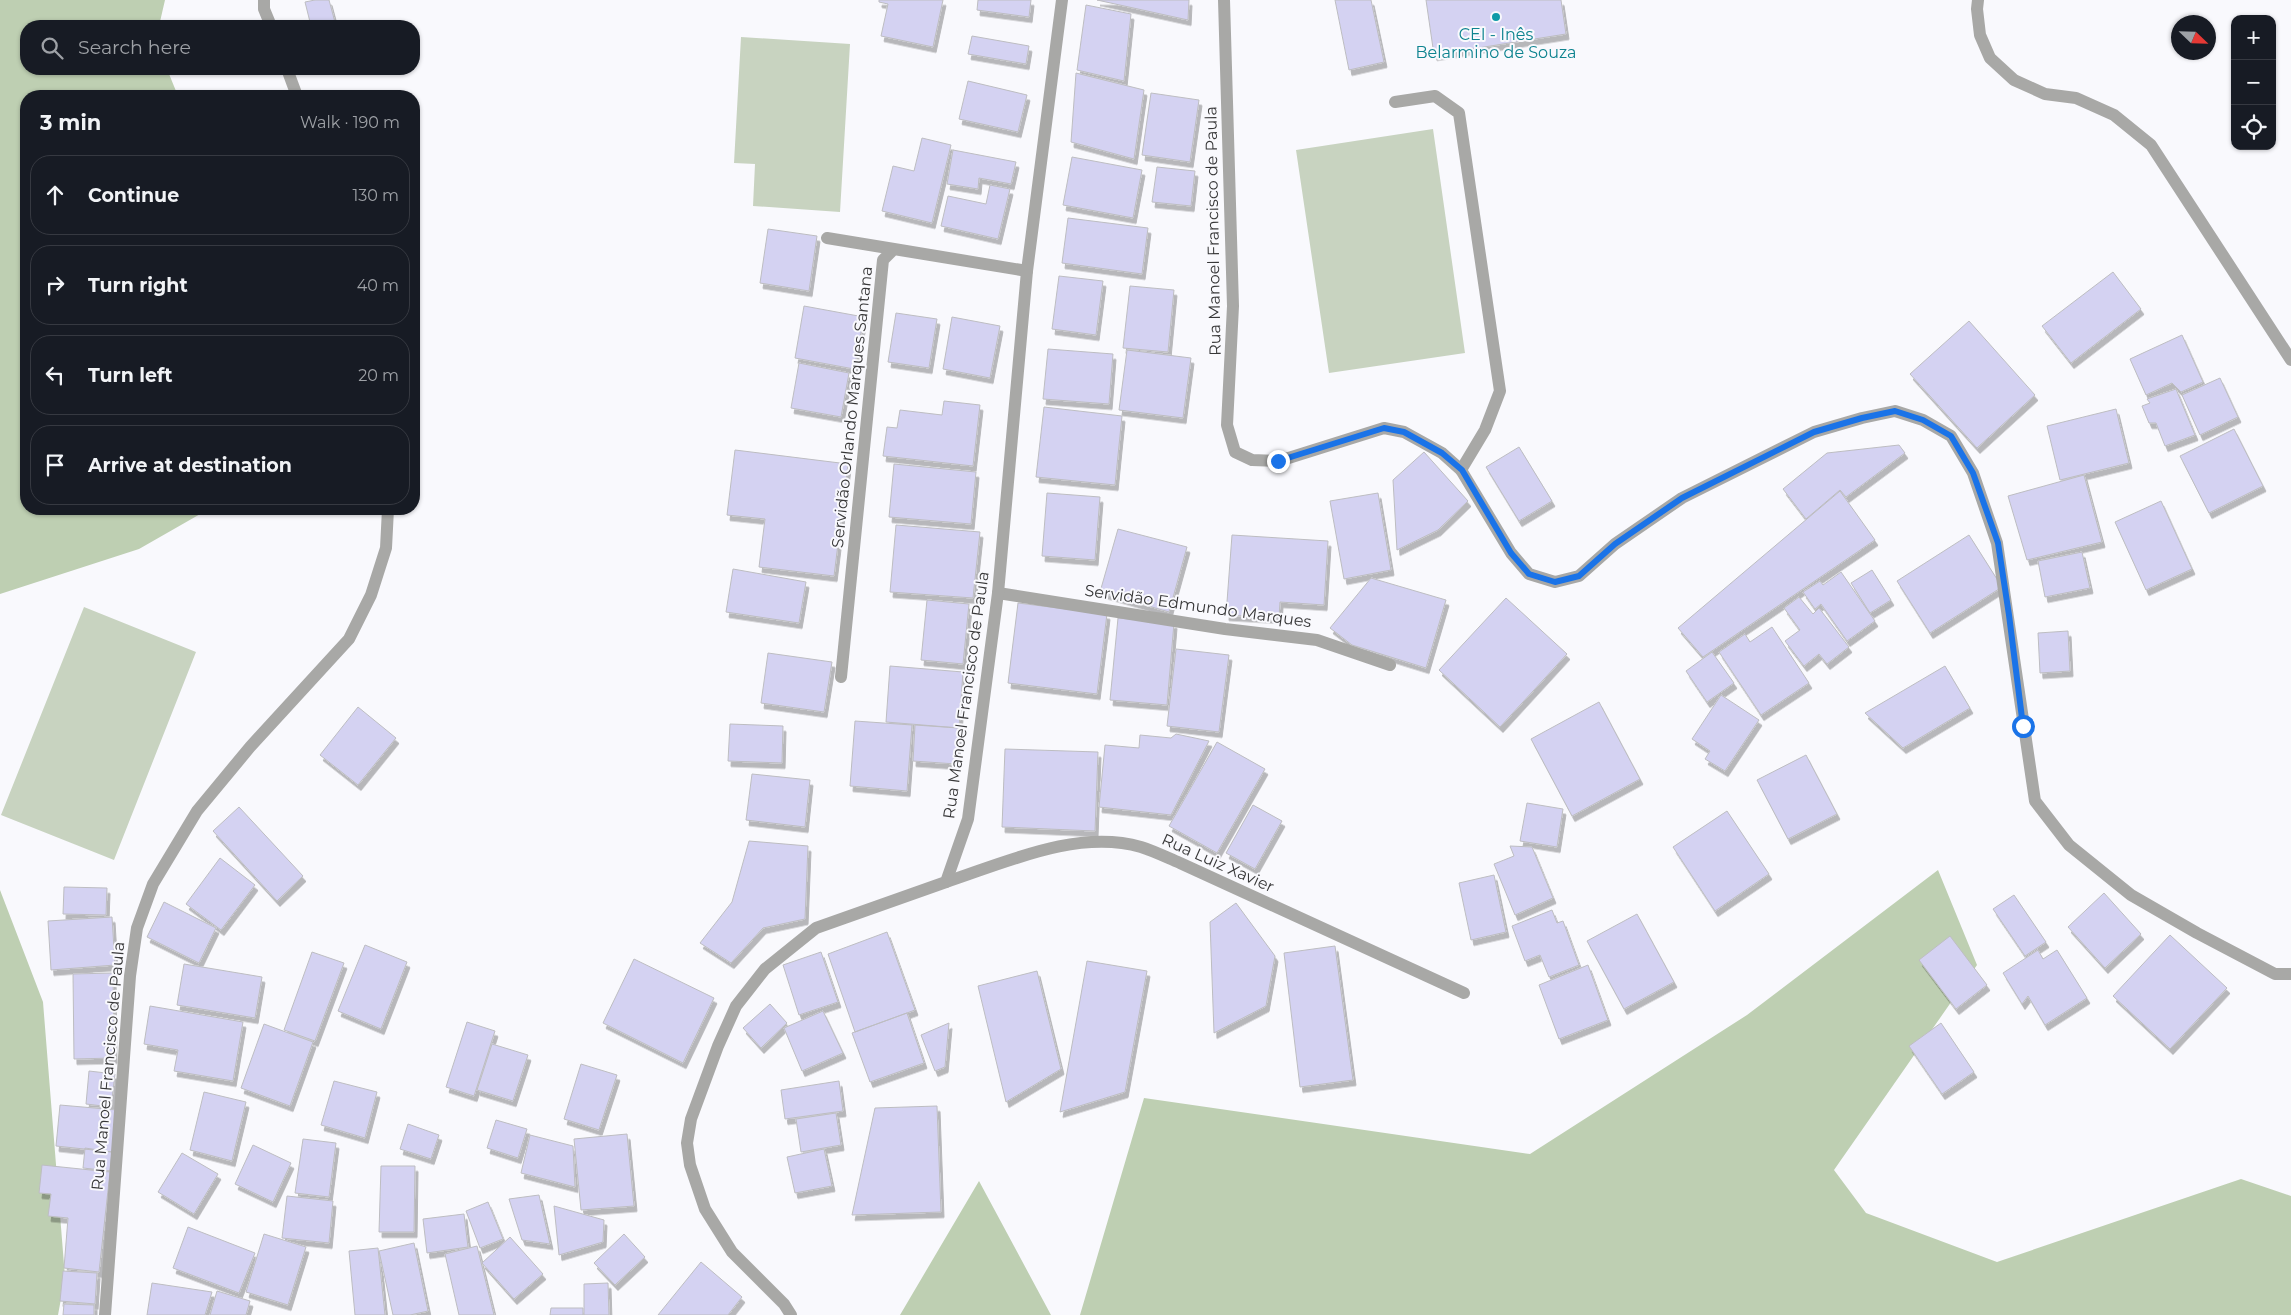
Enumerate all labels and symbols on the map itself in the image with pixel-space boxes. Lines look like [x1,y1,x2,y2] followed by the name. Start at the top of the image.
[1490,11,1502,23] marker: CEI - Inês Belarmino de Souza
[2171,15,2216,60] north arrow
[1415,25,1577,62] place label: CEI - Inês Belarmino de Souza
[1201,106,1225,356] street label: Rua Manoel Francisco de Paula
[828,265,876,549] street label: Servidão Orlando Marques Santana
[1267,450,1290,473] route end
[939,570,993,820] street label: Rua Manoel Francisco de Paula
[1083,581,1313,631] street label: Servidão Edmundo Marques
[2012,715,2035,738] route start
[1159,830,1277,896] street label: Rua Luiz Xavier
[88,941,128,1191] street label: Rua Manoel Francisco de Paula

